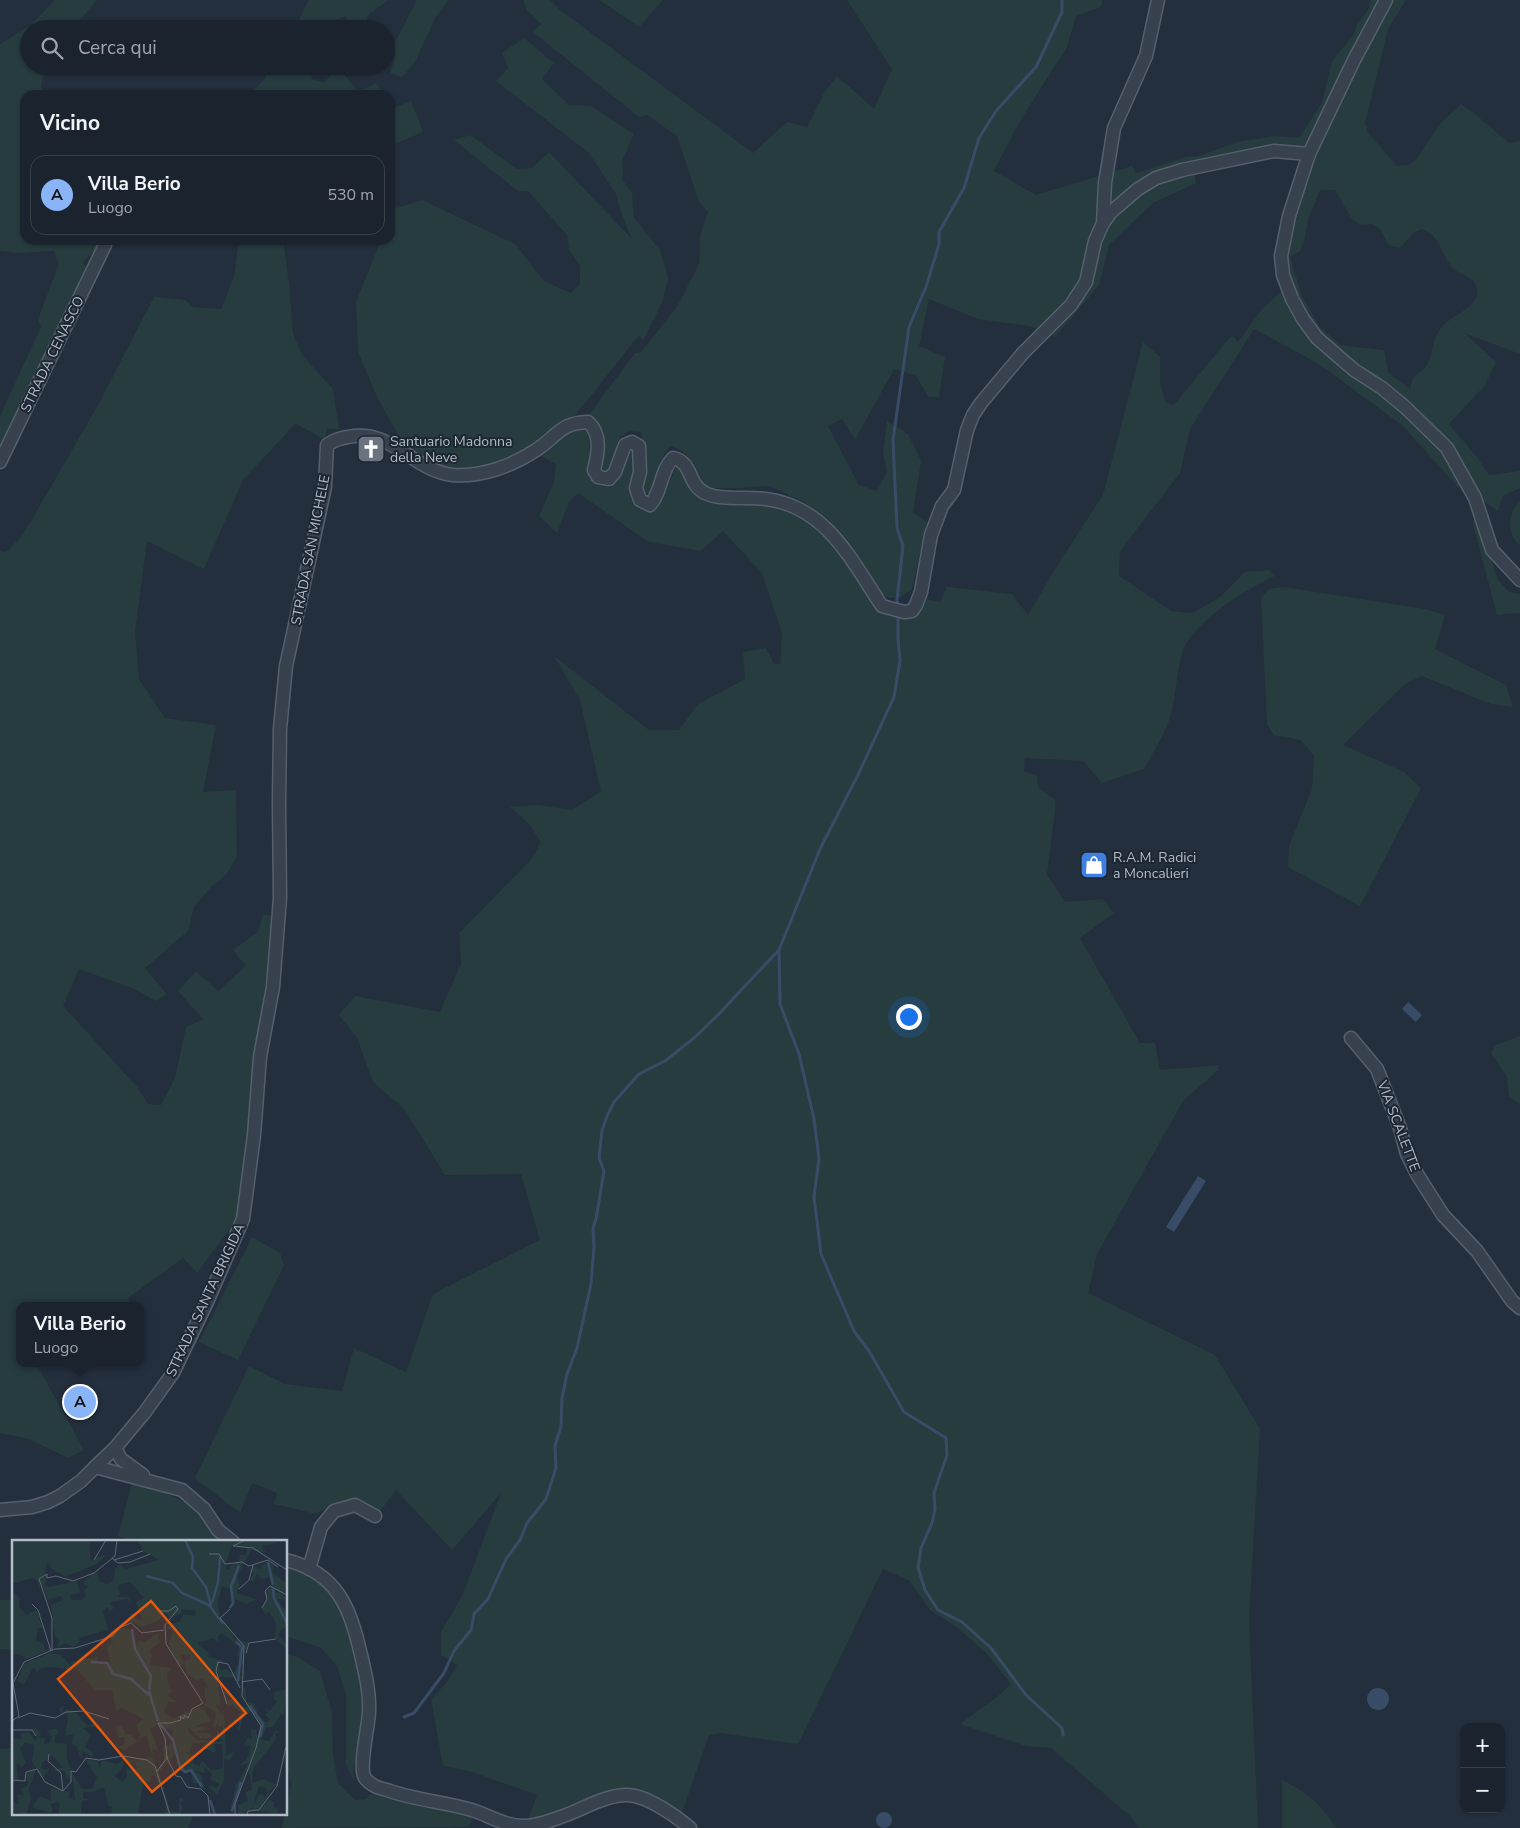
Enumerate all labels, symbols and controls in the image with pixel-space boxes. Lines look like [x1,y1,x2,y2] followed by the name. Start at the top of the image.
[20,20,395,75] search box
[38,34,66,62] icon: search
[78,35,157,61] text: Cerca qui
[40,109,100,137] text: Vicino
[88,171,181,197] text: Villa Berio
[51,184,63,206] text: A
[327,184,374,206] text: 530 m
[88,197,133,219] text: Luogo
[16,293,89,415] street label: STRADA CENASCO
[390,432,512,467] place label: Santuario Madonna della Neve
[356,434,386,464] church icon: Santuario Madonna della Neve
[287,473,334,627] street label: STRADA SAN MICHELE
[1113,848,1196,883] place label: R.A.M. Radici a Moncalieri
[1079,850,1109,880] shop icon: R.A.M. Radici a Moncalieri
[896,1004,922,1030] your location
[1372,1077,1425,1174] street label: VIA SCALETTE
[162,1220,249,1380] street label: STRADA SANTA BRIGIDA
[16,1302,144,1367] popup
[34,1311,126,1337] text: Villa Berio
[34,1337,78,1359] text: Luogo
[64,1383,96,1421] pin: A
[12,1540,288,1816] inset map
[1460,1723,1505,1813] map controls
[1460,1723,1505,1768] button: +
[1460,1768,1505,1813] button: −

